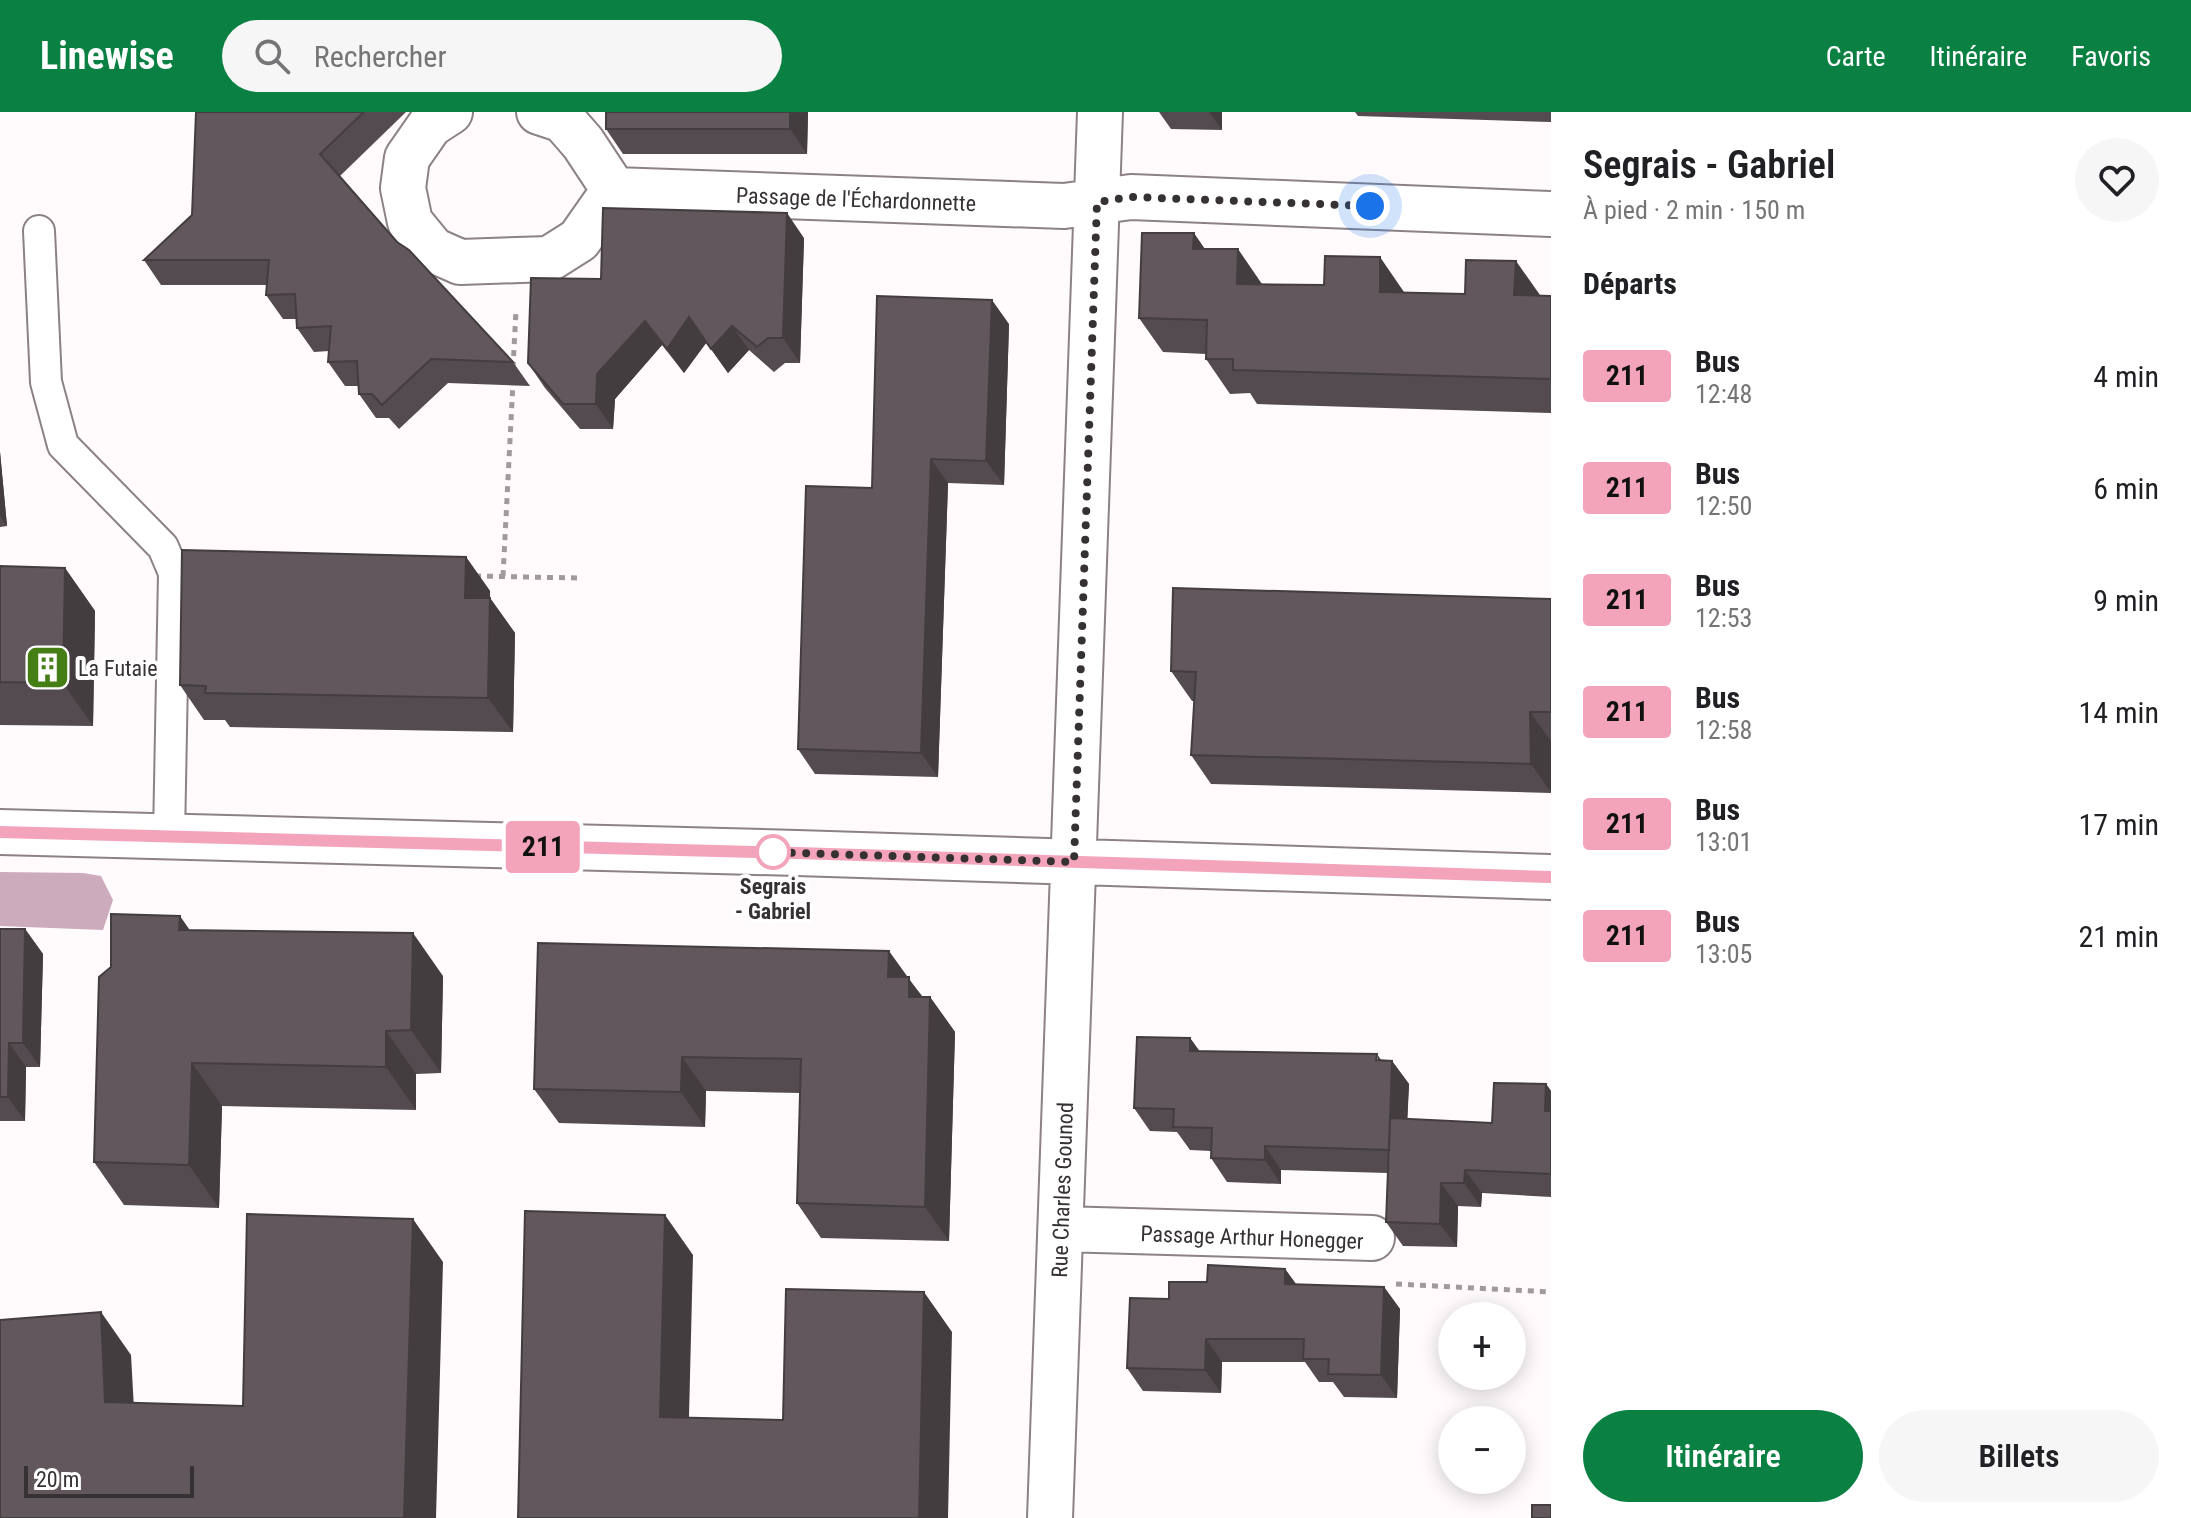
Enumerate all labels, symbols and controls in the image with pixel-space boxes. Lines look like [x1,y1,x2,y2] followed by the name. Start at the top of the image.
[222,20,782,92] search box
[40,34,174,78] text: Linewise
[250,34,294,78] icon: search
[314,39,447,74] text: Rechercher
[1826,40,1886,73] text: Carte
[1930,40,2027,73] text: Itinéraire
[2071,40,2151,73] text: Favoris
[2075,138,2159,222] button: heart
[1583,143,1835,187] text: Segrais - Gabriel
[736,183,976,216] street label: Passage de l'Échardonnette
[1350,186,1390,226] your location
[1583,195,1805,225] text: À pied · 2 min · 150 m
[1583,266,1677,301] text: Départs
[1695,344,1740,379] text: Bus
[1606,359,1648,392] text: 211
[2093,359,2159,394] text: 4 min
[1695,379,1752,409] text: 12:48
[1695,456,1740,491] text: Bus
[1606,471,1648,504] text: 211
[2093,471,2159,506] text: 6 min
[1695,491,1752,521] text: 12:50
[1695,568,1740,603] text: Bus
[1606,583,1648,616] text: 211
[2093,583,2159,618] text: 9 min
[1695,603,1752,633] text: 12:53
[23,644,71,692] building icon: La Futaie
[78,656,157,681] place label: La Futaie
[1695,680,1740,715] text: Bus
[1606,695,1648,728] text: 211
[2078,695,2159,730] text: 14 min
[1695,715,1752,745] text: 12:58
[1695,792,1740,827] text: Bus
[1606,807,1648,840] text: 211
[2078,807,2159,842] text: 17 min
[497,821,589,873] line badge: 211
[1695,827,1752,857] text: 13:01
[522,830,564,863] text: 211
[756,835,790,869] marker: Segrais - Gabriel
[735,874,811,924] place label: Segrais - Gabriel
[1695,904,1740,939] text: Bus
[1606,919,1648,952] text: 211
[2078,919,2159,954] text: 21 min
[1695,939,1752,969] text: 13:05
[1047,1102,1078,1278] street label: Rue Charles Gounod
[1140,1221,1364,1254] street label: Passage Arthur Honegger
[1438,1302,1526,1494] map controls
[1438,1302,1526,1390] button: +
[1438,1406,1526,1494] button: −
[1583,1410,1863,1502] button: Itinéraire
[1879,1410,2159,1502] button: Billets
[24,1462,194,1498] scale bar
[36,1467,79,1492] text: 20 m

